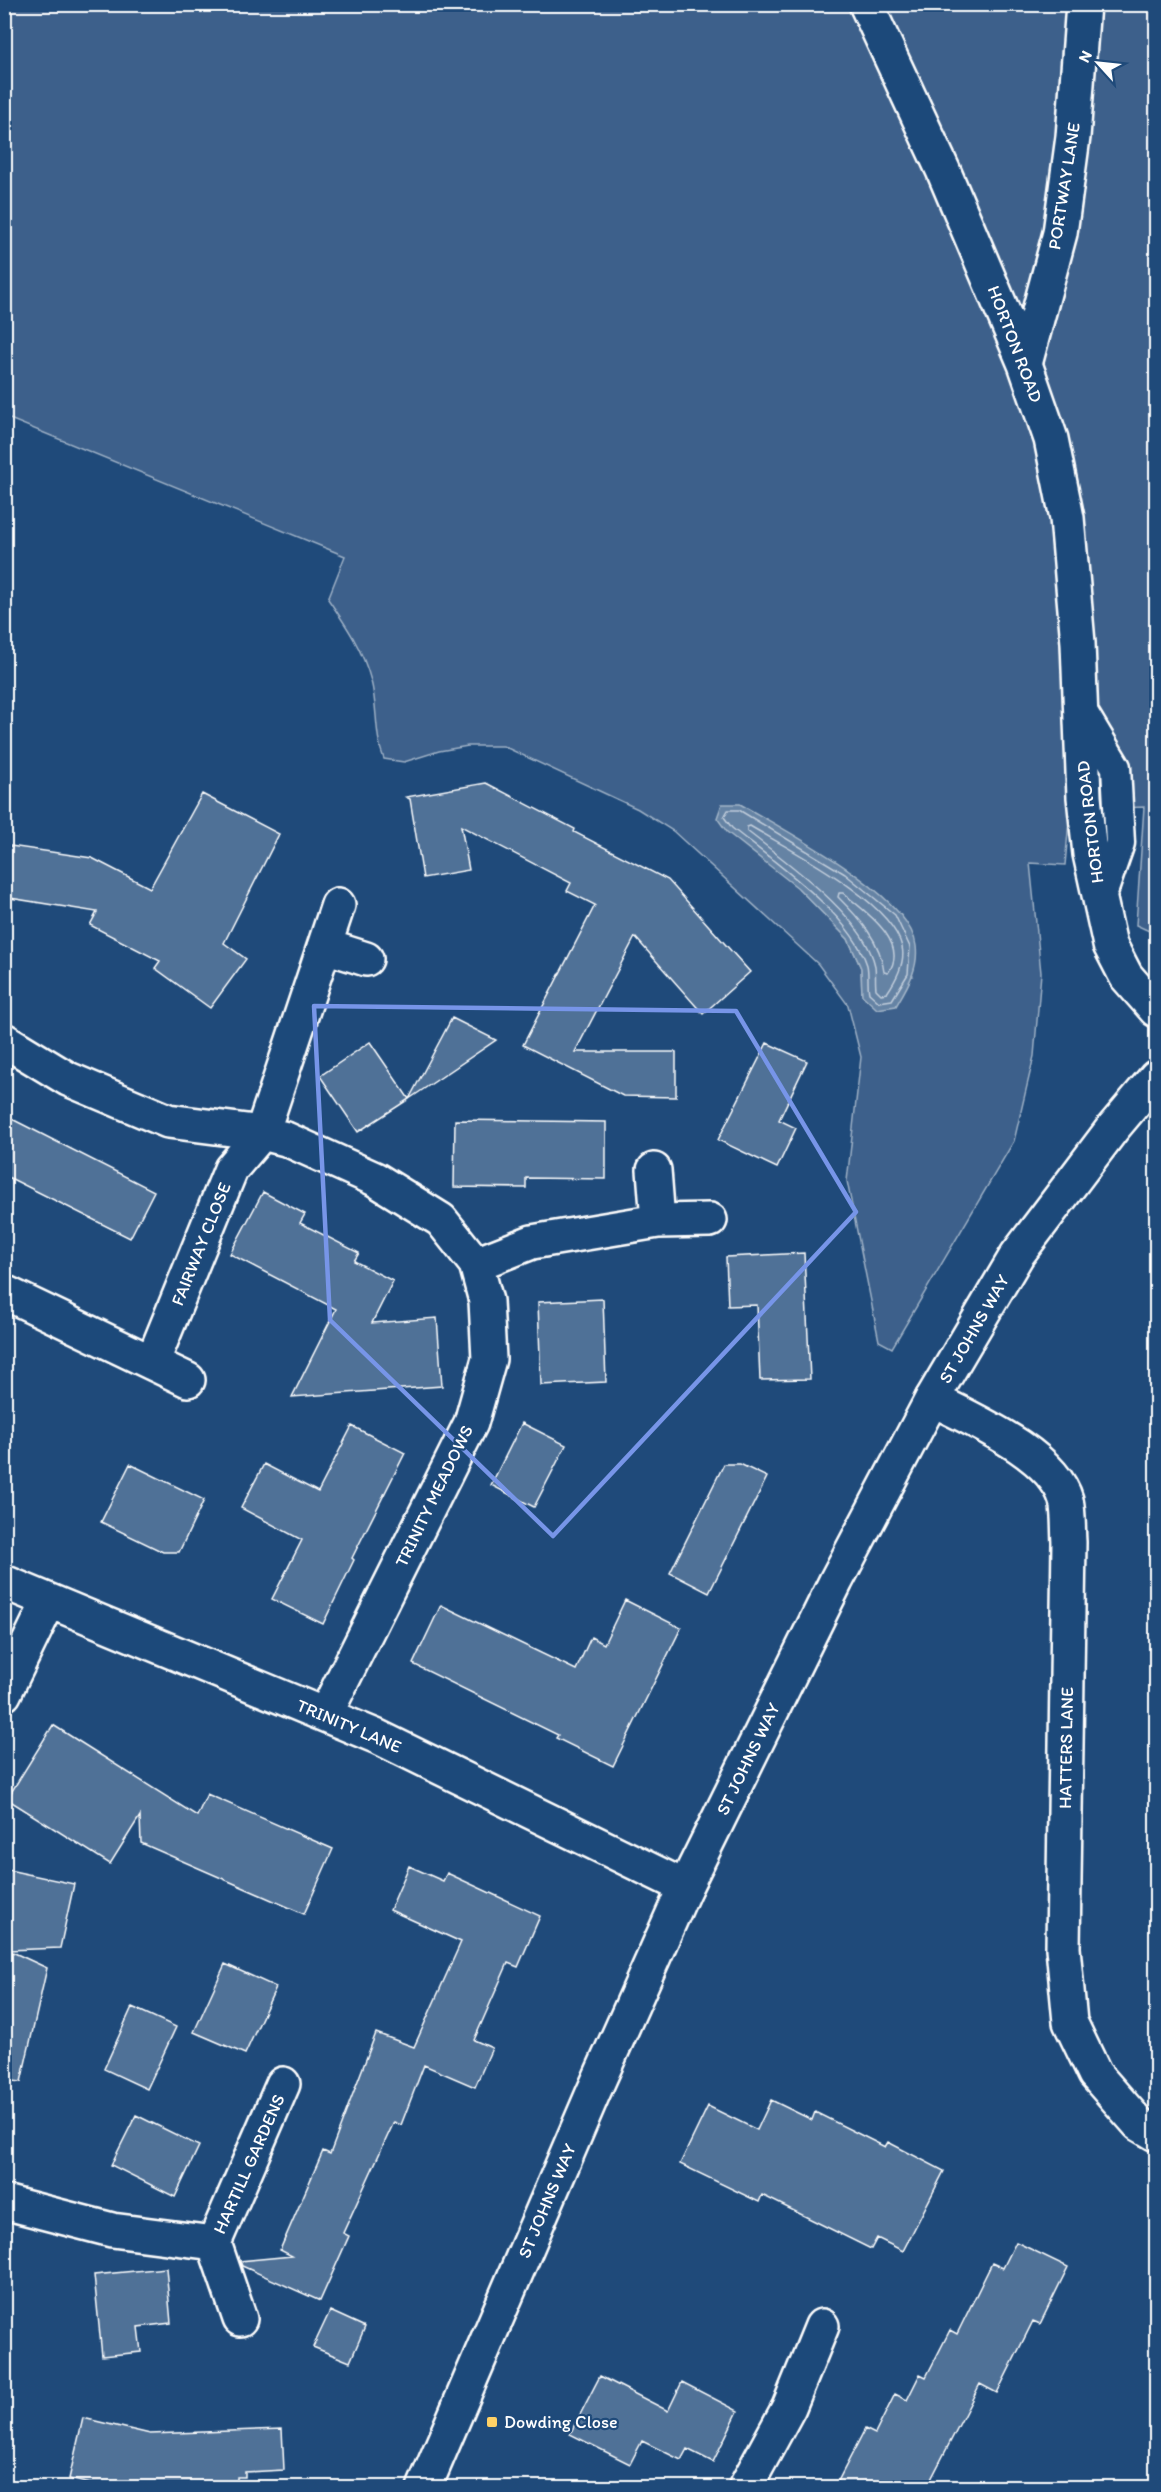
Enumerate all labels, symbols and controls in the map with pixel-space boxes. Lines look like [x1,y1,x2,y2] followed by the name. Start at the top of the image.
[1068,33,1128,93] north arrow
[1074,47,1096,66] text: N
[1043,121,1085,251] street label: PORTWAY LANE
[983,282,1047,406] street label: HORTON ROAD
[1072,759,1108,885] street label: HORTON ROAD
[166,1179,236,1309] street label: FAIRWAY CLOSE
[934,1270,1014,1387] street label: ST JOHNS WAY
[390,1421,478,1571] street label: TRINITY MEADOWS
[1054,1687,1078,1809] street label: HATTERS LANE
[293,1694,405,1758] street label: TRINITY LANE
[711,1699,785,1819] street label: ST JOHNS WAY
[208,2091,290,2237] street label: HARTILL GARDENS
[513,2140,581,2261] street label: ST JOHNS WAY
[504,2411,618,2433] place label: Dowding Close
[485,2415,499,2429] marker: Dowding Close

